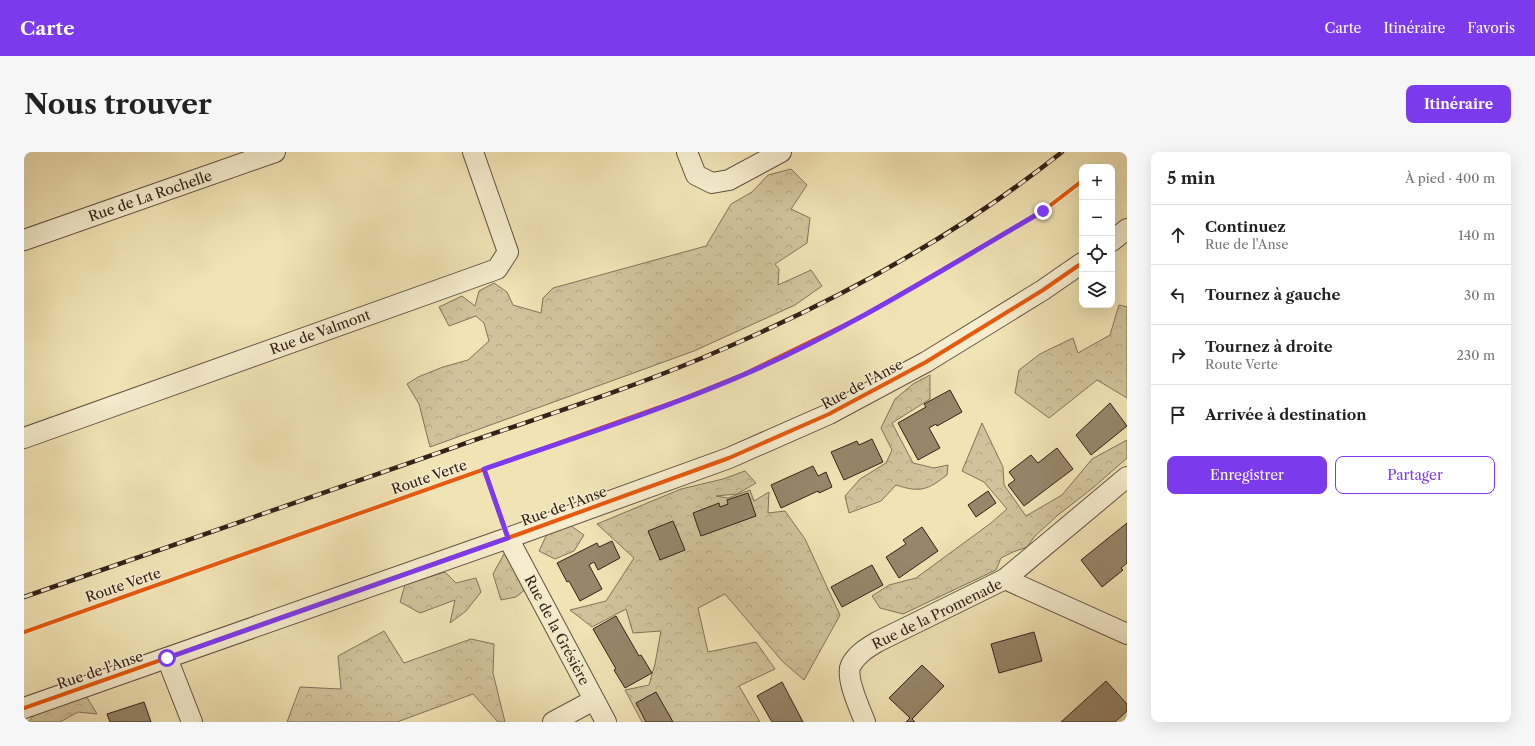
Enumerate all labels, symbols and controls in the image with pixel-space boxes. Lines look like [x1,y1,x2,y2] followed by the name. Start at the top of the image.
[20,17,75,40] text: Carte
[1325,19,1361,37] text: Carte
[1383,19,1445,37] text: Itinéraire
[1467,19,1515,37] text: Favoris
[1406,85,1511,123] button: Itinéraire
[24,87,212,121] text: Nous trouver
[1079,164,1115,308] map controls
[1079,164,1115,200] button: +
[86,166,214,226] street label: Rue de La Rochelle
[1167,168,1215,188] text: 5 min
[1405,170,1495,186] text: À pied · 400 m
[1079,200,1115,236] button: −
[1034,202,1052,220] route end
[1205,217,1286,236] text: Continuez
[1167,224,1189,246] icon: ahead
[1458,227,1495,243] text: 140 m
[1079,236,1115,272] button: locate
[1205,236,1289,252] text: Rue de l'Anse
[1079,272,1115,308] button: layers
[1167,284,1189,306] icon: left
[1205,285,1341,304] text: Tournez à gauche
[1464,287,1495,303] text: 30 m
[267,305,373,359] street label: Rue de Valmont
[1205,337,1333,356] text: Tournez à droite
[1167,344,1189,366] icon: right
[1457,347,1495,363] text: 230 m
[818,355,906,413] street label: Rue de l'Anse
[1205,356,1278,372] text: Route Verte
[1167,404,1189,426] icon: arrive
[1205,405,1367,424] text: Arrivée à destination
[389,456,469,498] street label: Route Verte
[1167,456,1327,494] button: Enregistrer
[1335,456,1495,494] button: Partager
[519,482,609,530] street label: Rue de l'Anse
[83,564,163,606] street label: Route Verte
[520,572,594,688] street label: Rue de la Grésière
[869,575,1005,653] street label: Rue de la Promenade
[55,647,146,693] street label: Rue de l'Anse
[158,649,176,667] route start

